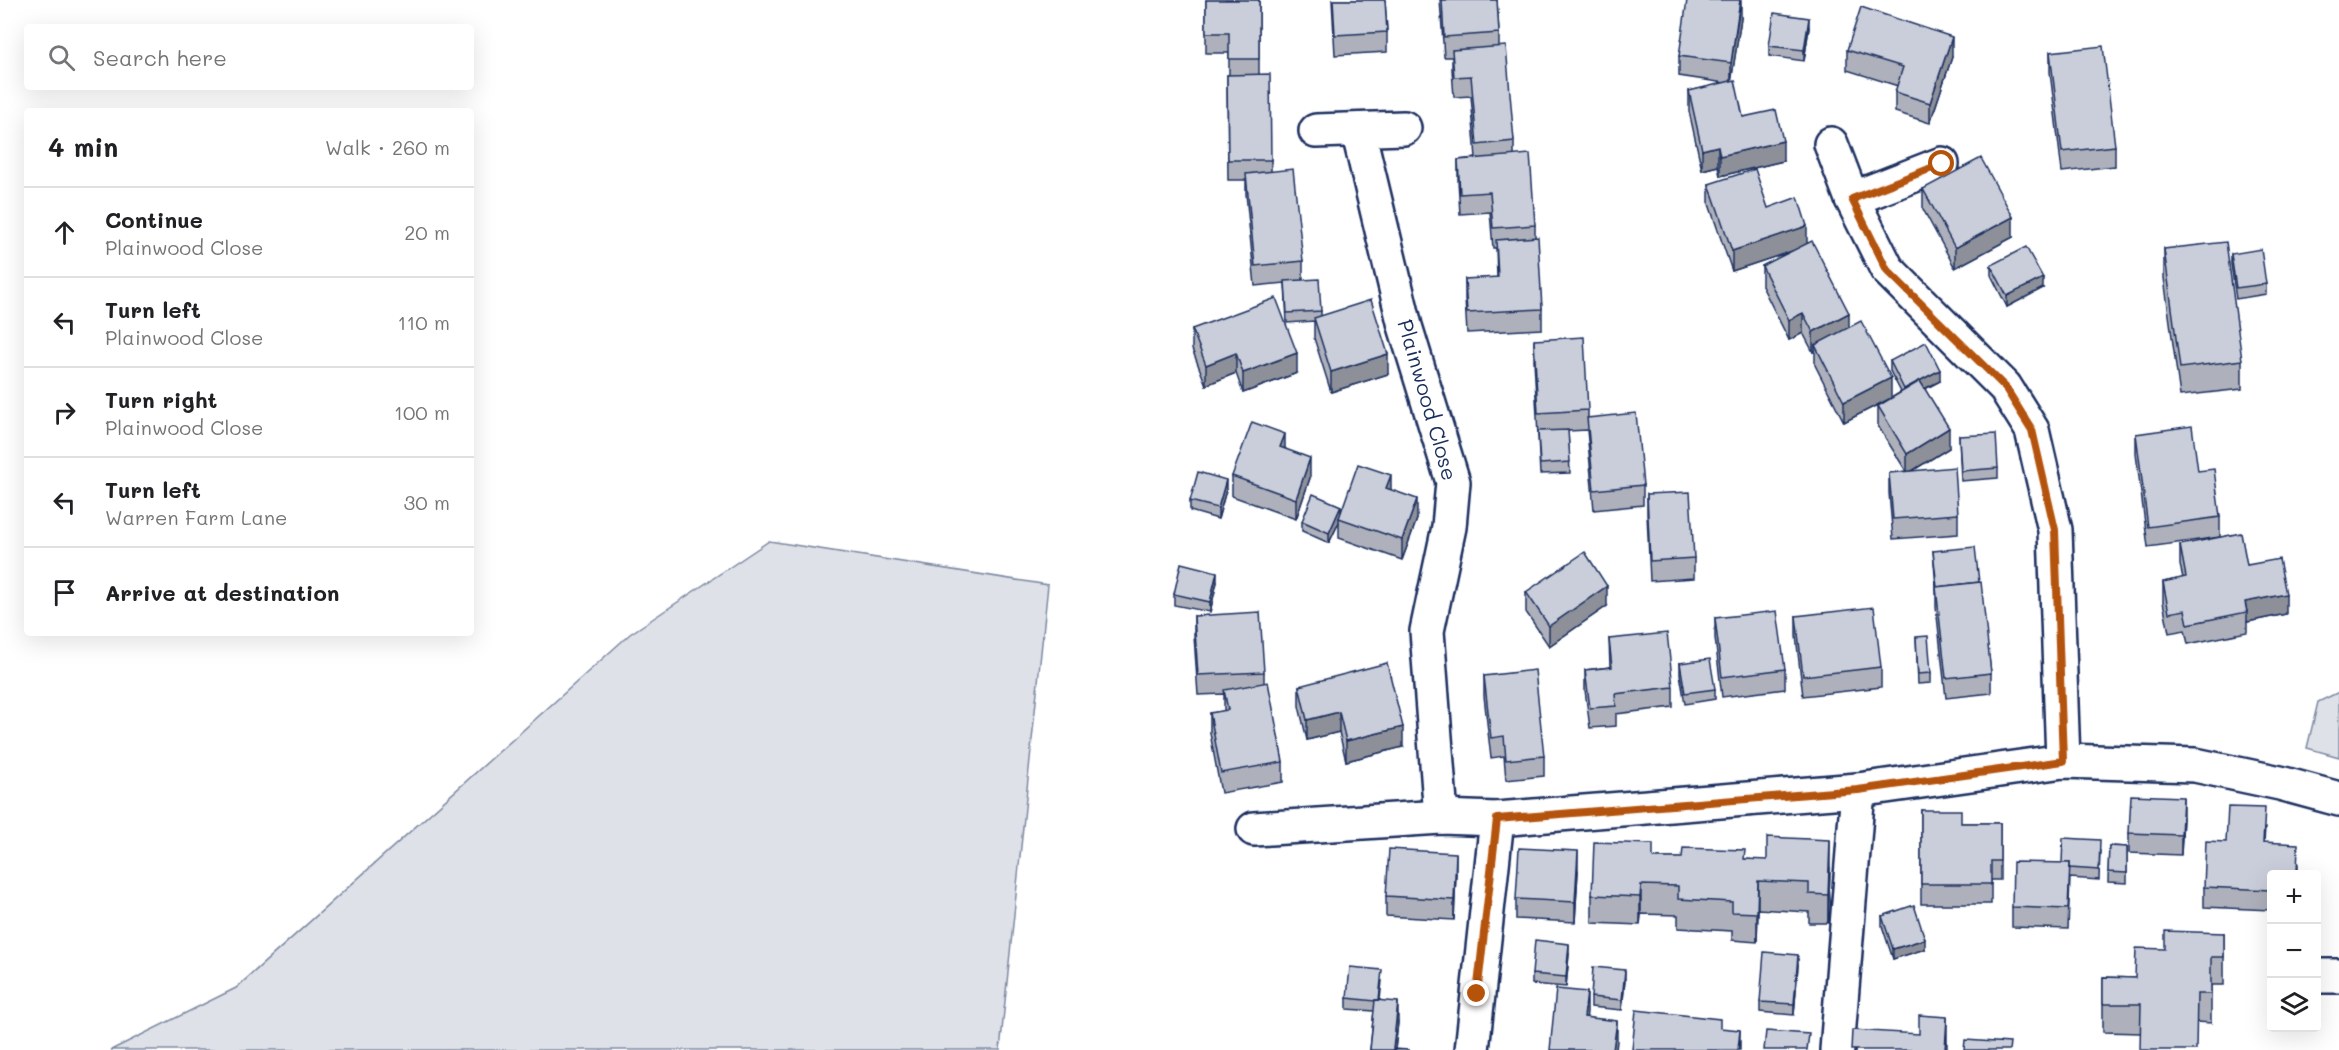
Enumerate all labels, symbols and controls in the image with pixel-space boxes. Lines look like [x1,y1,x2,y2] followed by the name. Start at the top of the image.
[24,24,474,90] search box
[45,41,78,74] icon: search
[93,43,227,72] text: Search here
[48,130,118,164] text: 4 min
[325,134,450,160] text: Walk · 260 m
[1928,150,1954,176] route start
[105,205,203,234] text: Continue
[48,216,81,249] icon: ahead
[404,219,450,245] text: 20 m
[105,234,263,260] text: Plainwood Close
[105,295,201,324] text: Turn left
[48,306,81,339] icon: left
[397,309,450,335] text: 110 m
[1393,316,1464,483] street label: Plainwood Close
[105,324,263,350] text: Plainwood Close
[105,385,217,414] text: Turn right
[48,396,81,429] icon: right
[394,399,450,425] text: 100 m
[105,414,263,440] text: Plainwood Close
[105,475,201,504] text: Turn left
[48,486,81,519] icon: left
[404,489,450,515] text: 30 m
[105,504,287,530] text: Warren Farm Lane
[48,576,81,609] icon: arrive
[105,578,340,607] text: Arrive at destination
[2267,870,2321,1032] map controls
[2267,870,2321,924] button: +
[2267,924,2321,978] button: −
[2267,978,2321,1032] button: layers
[1463,980,1489,1006] route end

